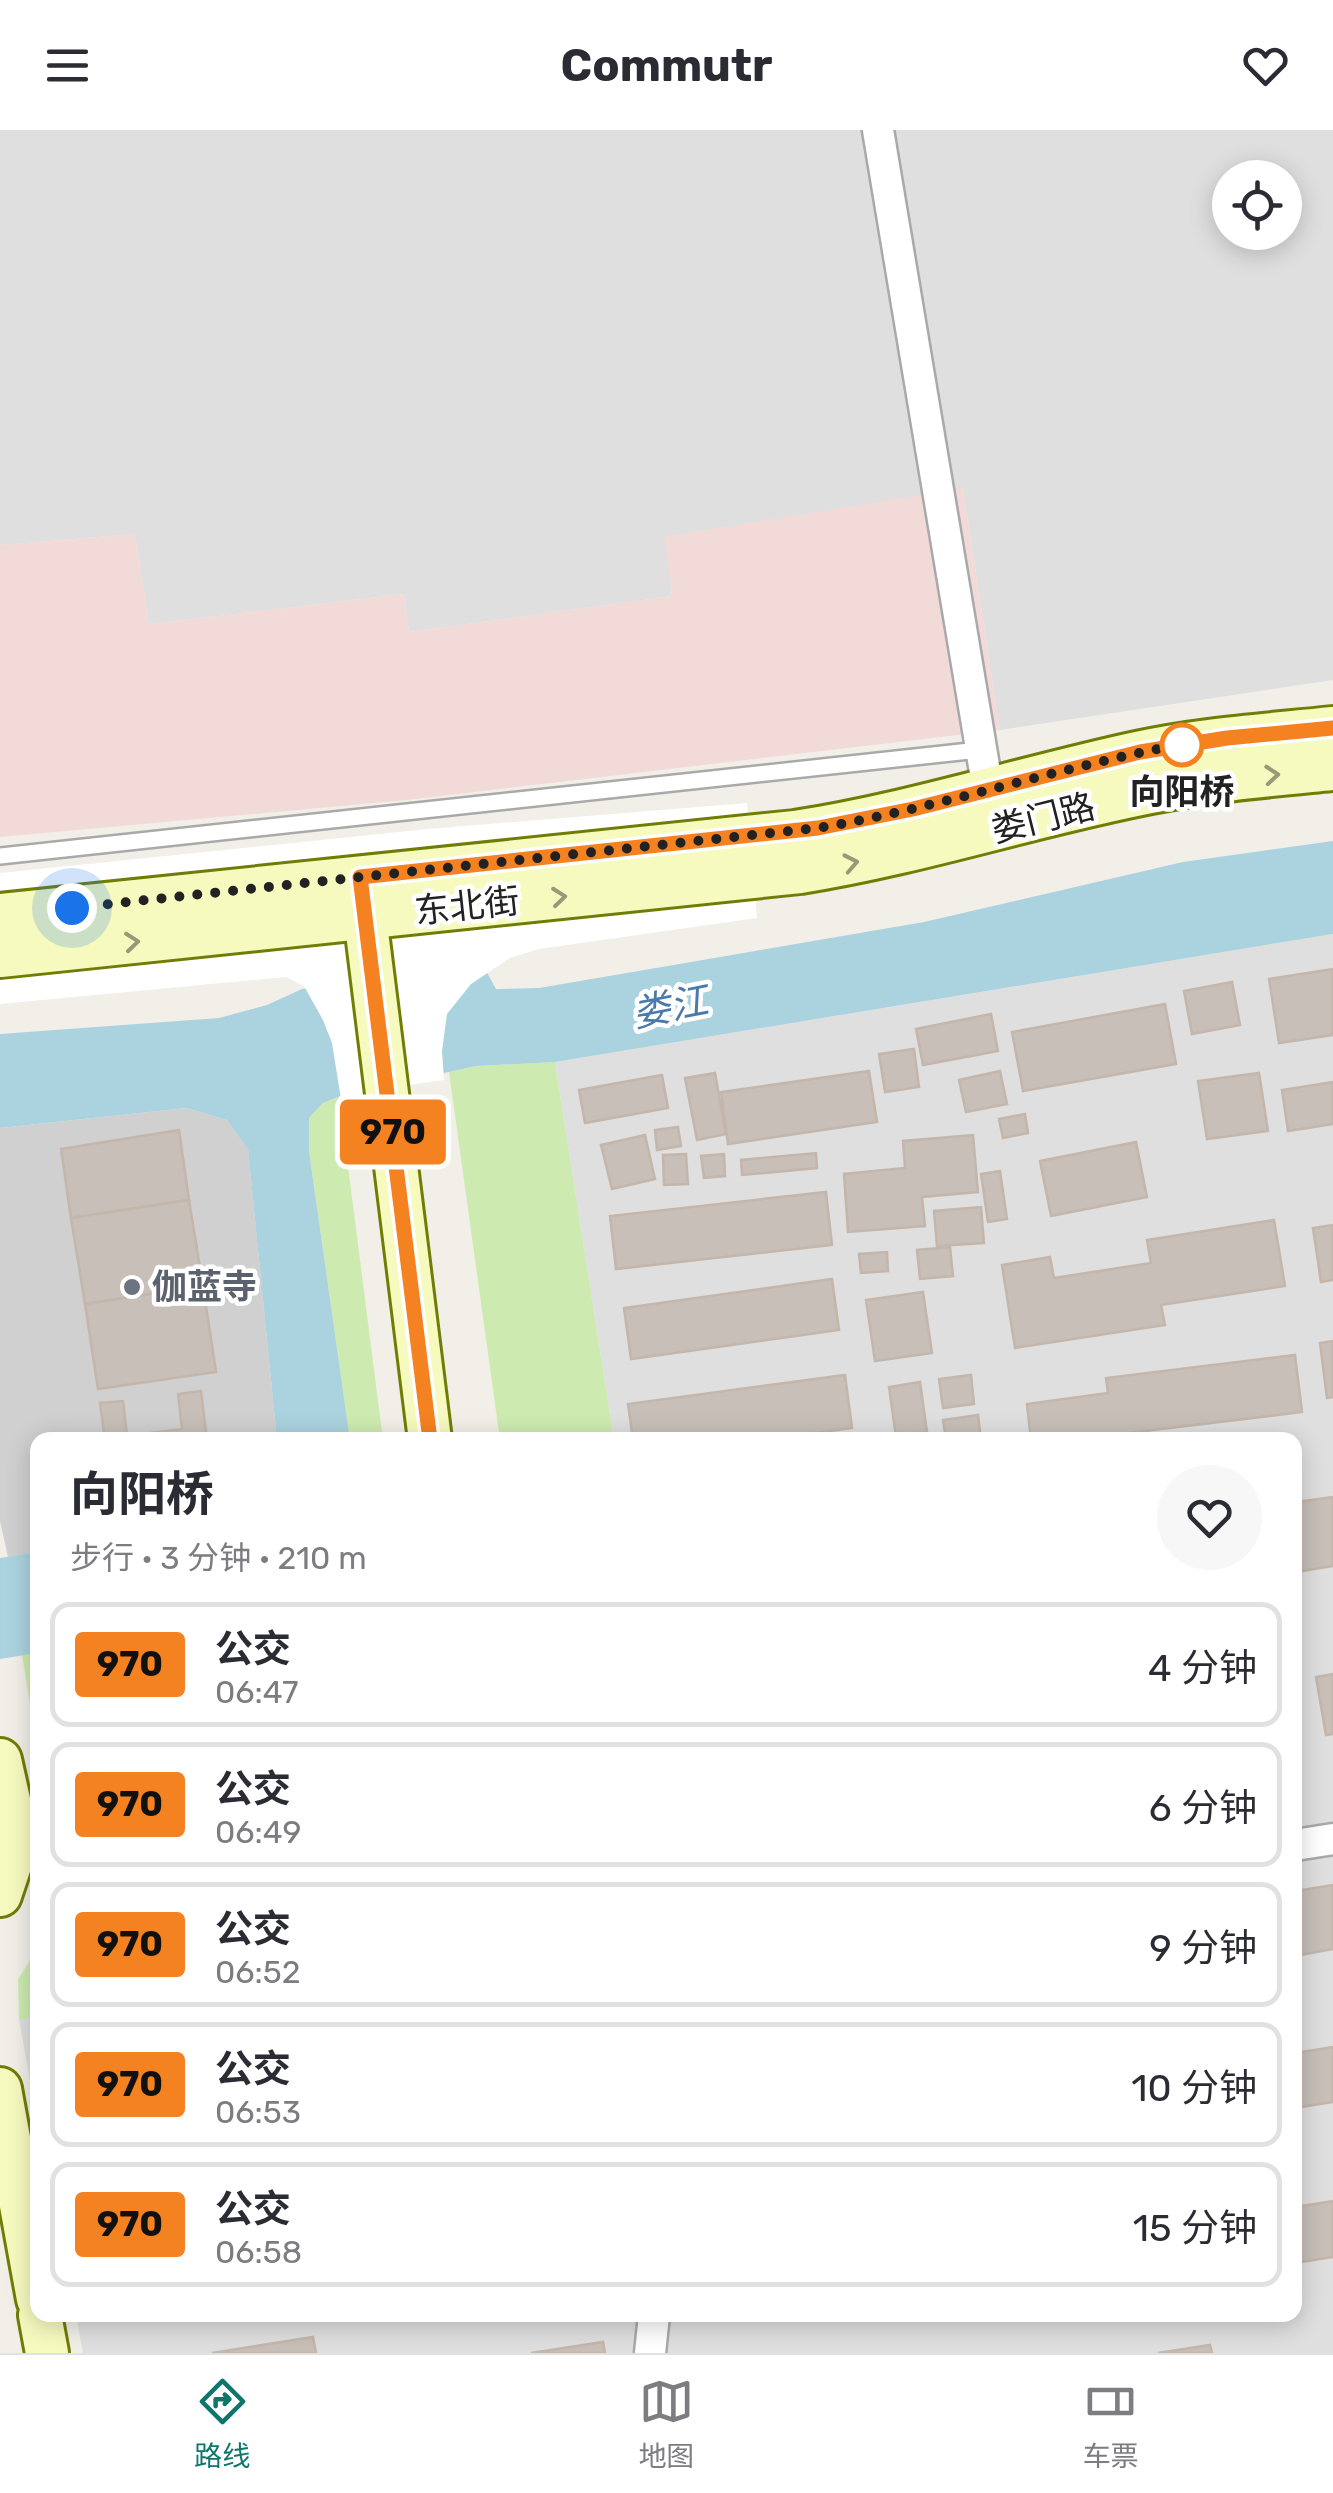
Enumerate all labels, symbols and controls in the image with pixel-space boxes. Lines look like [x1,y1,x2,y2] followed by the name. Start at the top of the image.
[40,38,95,93] icon: menu
[1238,38,1293,93] icon: heart
[561,39,772,92] text: Commutr
[1212,160,1302,250] map controls
[1212,160,1302,250] button: locate
[1161,724,1203,766] marker: 向阳桥
[1264,764,1280,786] one-way arrow
[1129,771,1235,813] place label: 向阳桥
[987,785,1099,851] street label: 娄门路
[843,854,860,875] one-way arrow
[413,880,521,932] street label: 东北街
[47,883,97,933] your location
[552,886,568,908] one-way arrow
[124,932,140,953] one-way arrow
[628,976,716,1037] water label: 娄江
[336,1100,450,1164] line badge: 970
[360,1111,426,1153] text: 970
[152,1266,257,1308] place label: 伽蓝寺
[121,1276,143,1298] marker: 伽蓝寺
[1157,1465,1262,1570] button: heart
[70,1466,214,1523] text: 向阳桥
[70,1539,367,1577] text: 步行 · 3 分钟 · 210 m
[215,1626,291,1672] text: 公交
[97,1643,163,1685] text: 970
[1148,1645,1257,1691] text: 4 分钟
[215,1673,299,1711] text: 06:47
[215,1766,291,1812] text: 公交
[97,1783,163,1825] text: 970
[1149,1785,1257,1831] text: 6 分钟
[215,1813,301,1851] text: 06:49
[215,1906,291,1952] text: 公交
[97,1923,163,1965] text: 970
[1149,1925,1257,1971] text: 9 分钟
[215,1953,301,1991] text: 06:52
[215,2046,291,2092] text: 公交
[97,2063,163,2105] text: 970
[1131,2065,1257,2111] text: 10 分钟
[215,2093,301,2131] text: 06:53
[215,2186,291,2232] text: 公交
[97,2203,163,2245] text: 970
[1133,2205,1257,2251] text: 15 分钟
[215,2233,302,2271] text: 06:58
[194,2374,250,2474] tab: 路线
[638,2374,695,2474] tab: 地图
[1083,2374,1139,2474] tab: 车票

